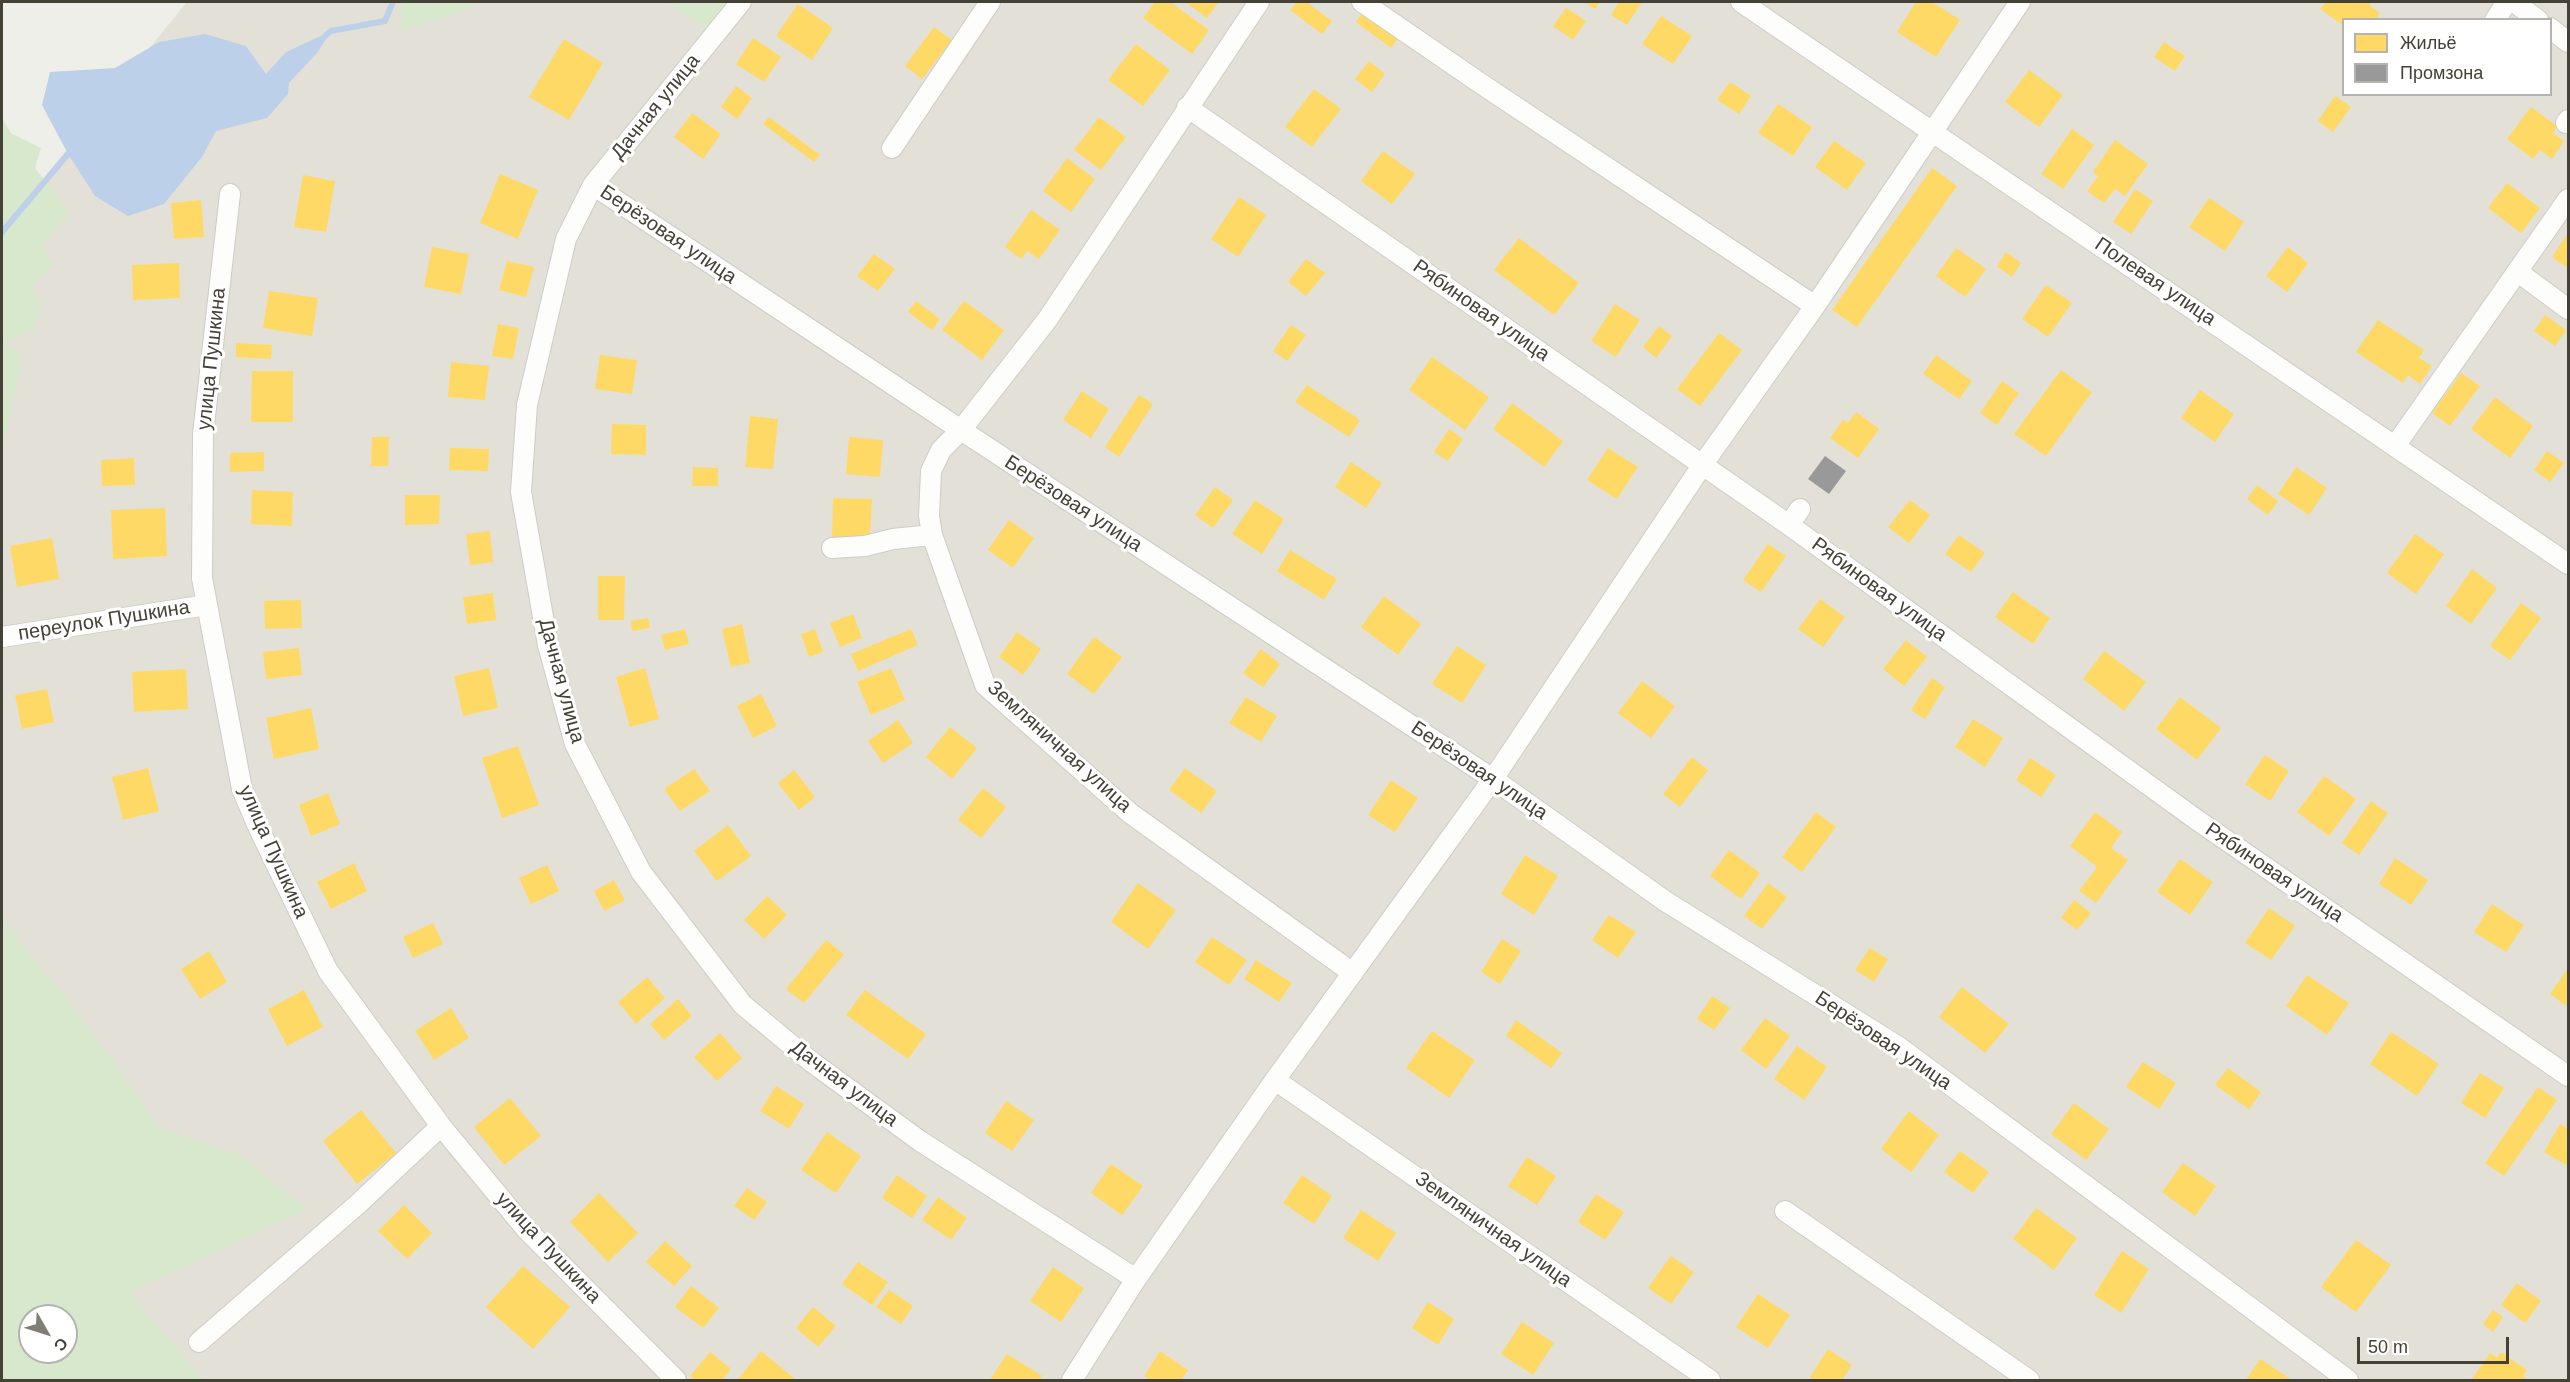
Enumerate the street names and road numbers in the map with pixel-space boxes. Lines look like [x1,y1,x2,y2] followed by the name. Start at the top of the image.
[606,50,706,164] street label: Дачная улица
[595,180,741,290] street label: Берёзовая улица
[2090,233,2220,331] street label: Полевая улица
[1408,255,1554,367] street label: Рябиновая улица
[193,287,231,431] street label: улица Пушкина
[1000,451,1146,557] street label: Берёзовая улица
[1807,533,1951,647] street label: Рябиновая улица
[17,596,191,646] street label: переулок Пушкина
[533,616,589,746] street label: Дачная улица
[982,676,1136,818] street label: Земляничная улица
[1406,716,1552,826] street label: Берёзовая улица
[233,782,313,922] street label: улица Пушкина
[2200,818,2348,928] street label: Рябиновая улица
[1810,986,1956,1096] street label: Берёзовая улица
[786,1036,902,1132] street label: Дачная улица
[1410,1167,1576,1293] street label: Земляничная улица
[490,1188,606,1308] street label: улица Пушкина

